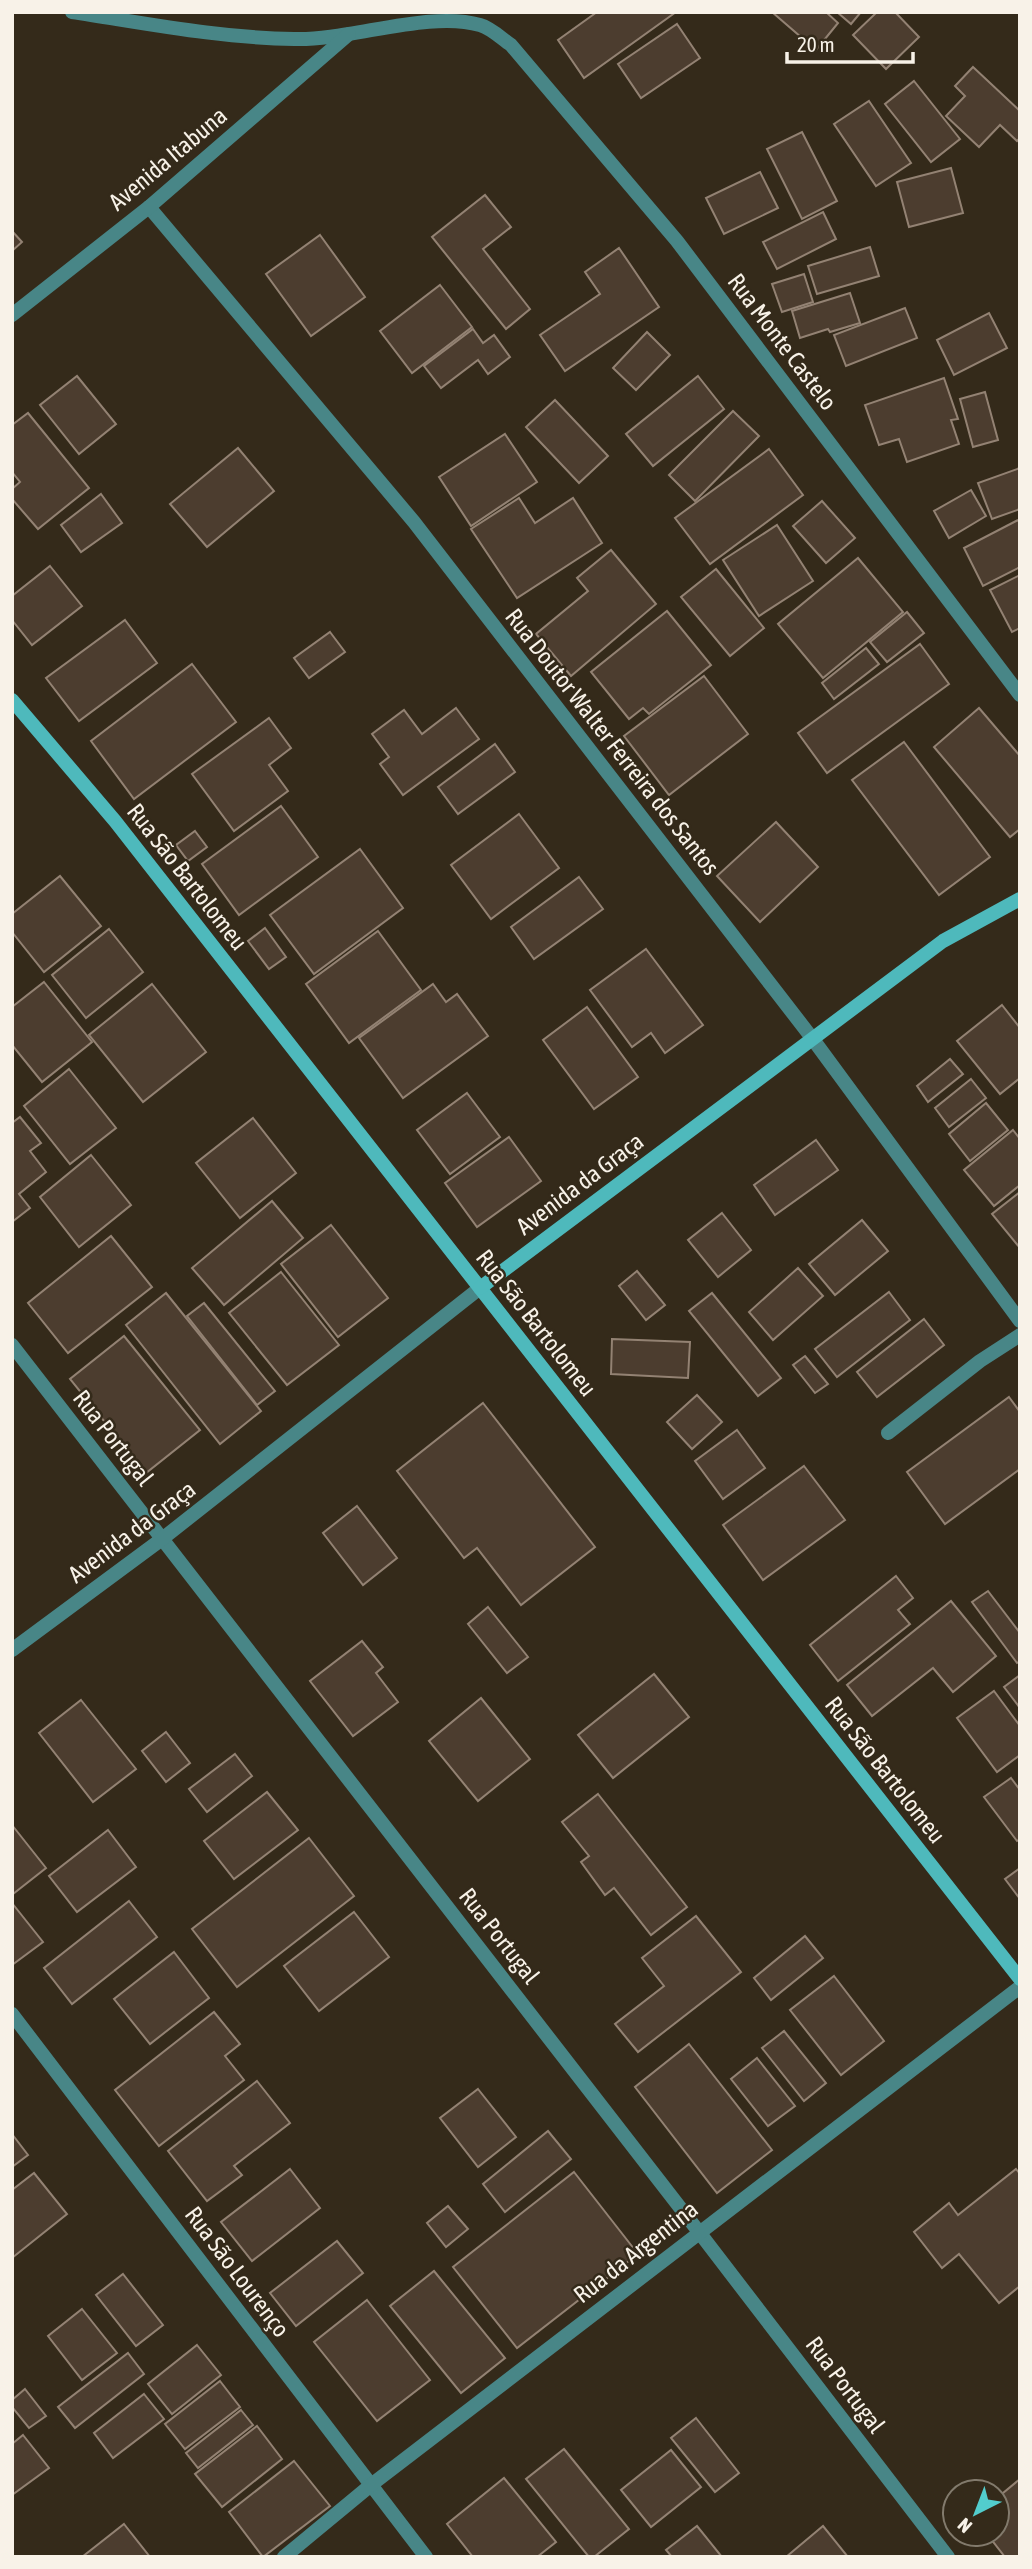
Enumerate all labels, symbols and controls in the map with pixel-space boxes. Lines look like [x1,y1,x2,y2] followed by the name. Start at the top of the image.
[787,21,913,65] scale bar
[797,32,835,56] text: 20 m
[103,102,232,216] street label: Avenida Itabuna
[722,268,842,415] street label: Rua Monte Castelo
[500,603,725,880] street label: Rua Doutor Walter Ferreira dos Santos
[122,798,253,955] street label: Rua São Bartolomeu
[511,1127,648,1240] street label: Avenida da Graça
[471,1244,602,1401] street label: Rua São Bartolomeu
[68,1385,159,1491] street label: Rua Portugal
[63,1475,200,1588] street label: Avenida da Graça
[820,1691,951,1848] street label: Rua São Bartolomeu
[454,1883,545,1989] street label: Rua Portugal
[568,2195,703,2308] street label: Rua da Argentina
[180,2201,295,2342] street label: Rua São Lourenço
[800,2331,891,2439] street label: Rua Portugal
[941,2478,1011,2548] north arrow
[953,2514,976,2538] text: N

